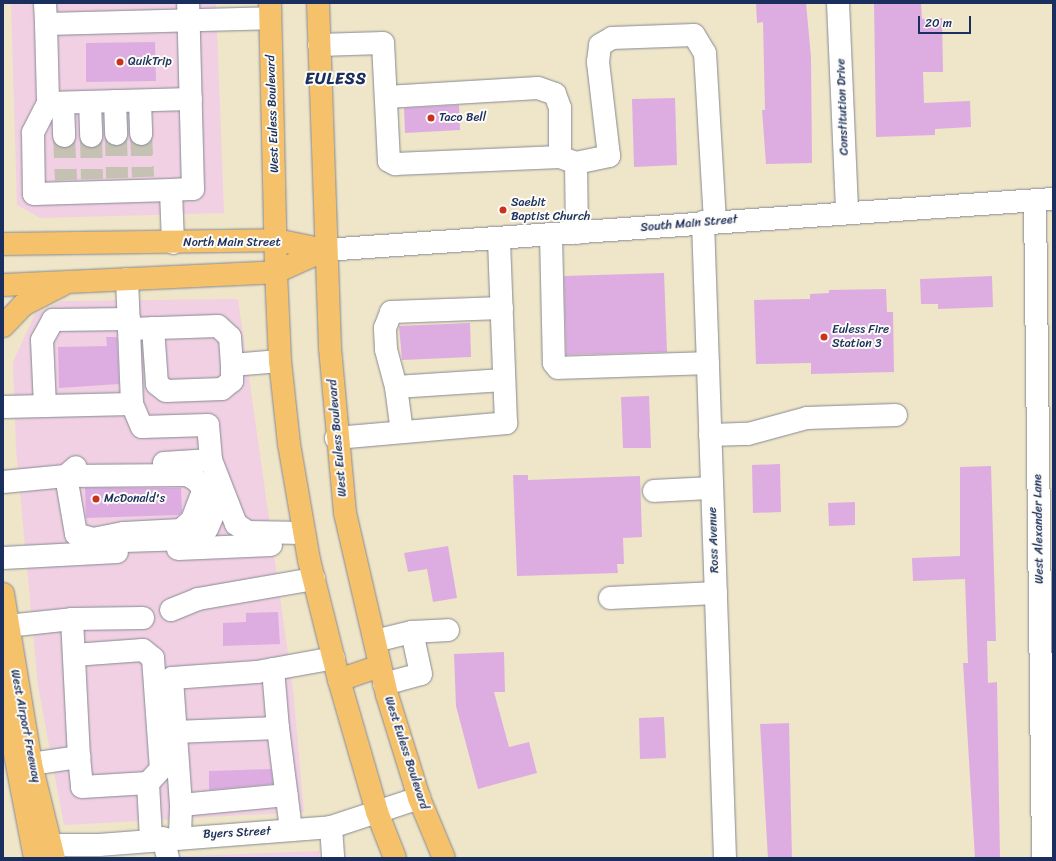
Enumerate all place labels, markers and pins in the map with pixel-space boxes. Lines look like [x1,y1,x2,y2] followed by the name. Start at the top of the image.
[128,55,172,69] place label: QuikTrip
[115,57,125,67] marker: QuikTrip
[439,111,486,125] place label: Taco Bell
[426,113,436,123] marker: Taco Bell
[511,196,590,224] place label: Saebit Baptist Church
[498,205,508,215] marker: Saebit Baptist Church
[832,323,889,351] place label: Euless Fire Station 3
[819,332,829,342] marker: Euless Fire Station 3
[104,492,165,506] place label: McDonald's
[91,494,101,504] marker: McDonald's

